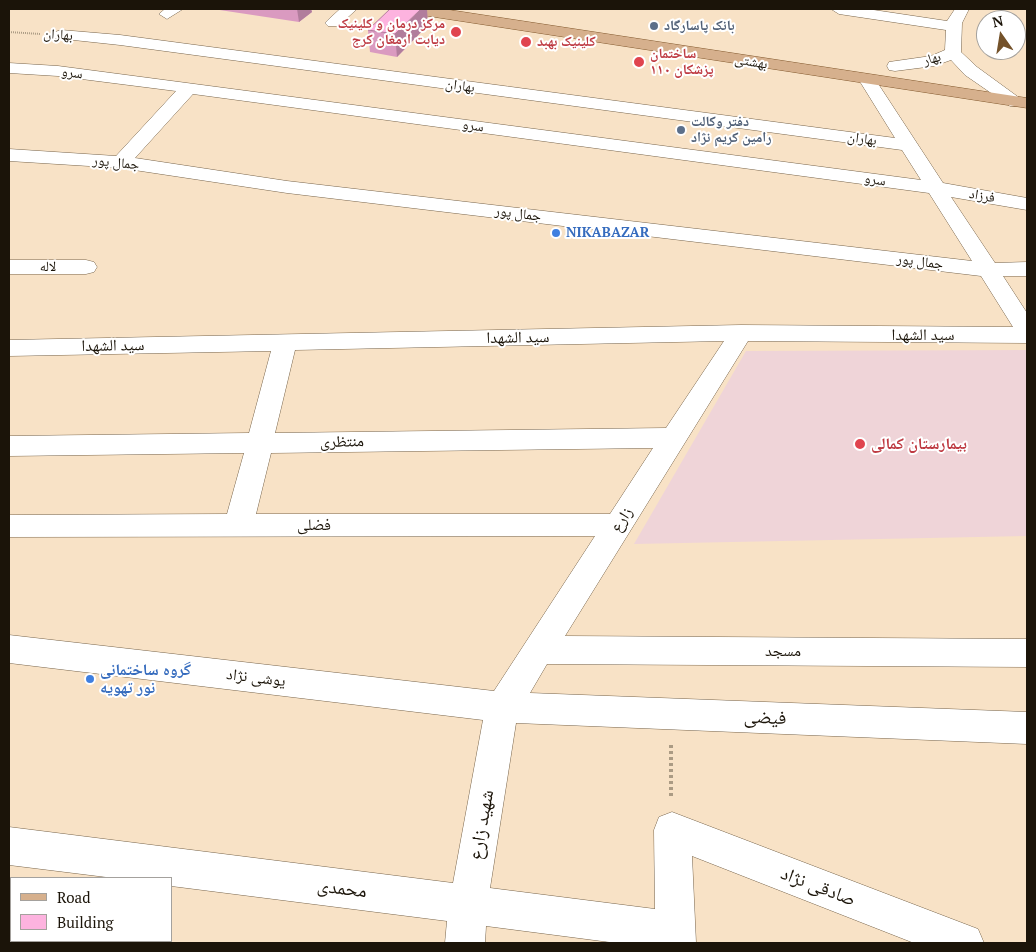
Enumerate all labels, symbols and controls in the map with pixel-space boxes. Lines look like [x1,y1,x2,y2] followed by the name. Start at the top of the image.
[976,10,1026,60] north arrow
[990,10,1005,31] text: N
[338,16,445,48] place label: مرکز درمان و کلینیک دیابت ارمغان کرج
[664,18,735,34] place label: بانک پاسارگاد
[648,20,660,32] marker: بانک پاسارگاد
[449,25,463,39] marker: مرکز درمان و کلینیک دیابت ارمغان کرج
[43,26,73,44] street label: بهاران
[537,34,596,50] place label: کلینیک بهبد
[519,35,533,49] marker: کلینیک بهبد
[650,46,713,78] place label: ساختمان پزشکان ۱۱۰
[921,48,943,70] street label: بهار
[733,51,769,73] street label: بهشتى
[632,55,646,69] marker: ساختمان پزشکان ۱۱۰
[60,63,84,83] street label: سرو
[444,76,476,96] street label: بهاران
[691,114,772,146] place label: دفتر وکالت رامین کریم نژاد
[461,116,485,136] street label: سرو
[675,124,687,136] marker: دفتر وکالت رامین کریم نژاد
[846,129,878,149] street label: بهاران
[92,152,140,174] street label: جمال پور
[863,170,887,190] street label: سرو
[968,185,996,207] street label: فرزاد
[494,203,542,225] street label: جمال پور
[566,225,650,241] place label: NIKABAZAR
[550,227,562,239] marker: NIKABAZAR
[896,251,944,273] street label: جمال پور
[40,259,56,275] street label: لاله
[891,325,955,345] street label: سید الشهدا
[486,328,550,348] street label: سید الشهدا
[81,336,145,356] street label: سید الشهدا
[320,432,364,452] street label: منتظری
[871,434,967,454] place label: بیمارستان کمالی
[853,437,867,451] marker: بیمارستان کمالی
[607,504,637,536] street label: زارع
[297,515,331,535] street label: فضلی
[765,641,801,661] street label: مسجد
[100,660,191,698] place label: گروه‌ ساختمانی نور تهویه
[225,665,287,691] street label: یوشی نژاد
[84,673,96,685] marker: گروه‌ ساختمانی نور تهویه
[743,706,787,730] street label: فیضی
[465,788,499,862] street label: شهید زارع
[777,862,859,912] street label: صادقی نژاد
[316,875,368,903] street label: محمدی
[10,877,172,942] legend
[57,887,90,907] text: Road
[57,912,114,932] text: Building

